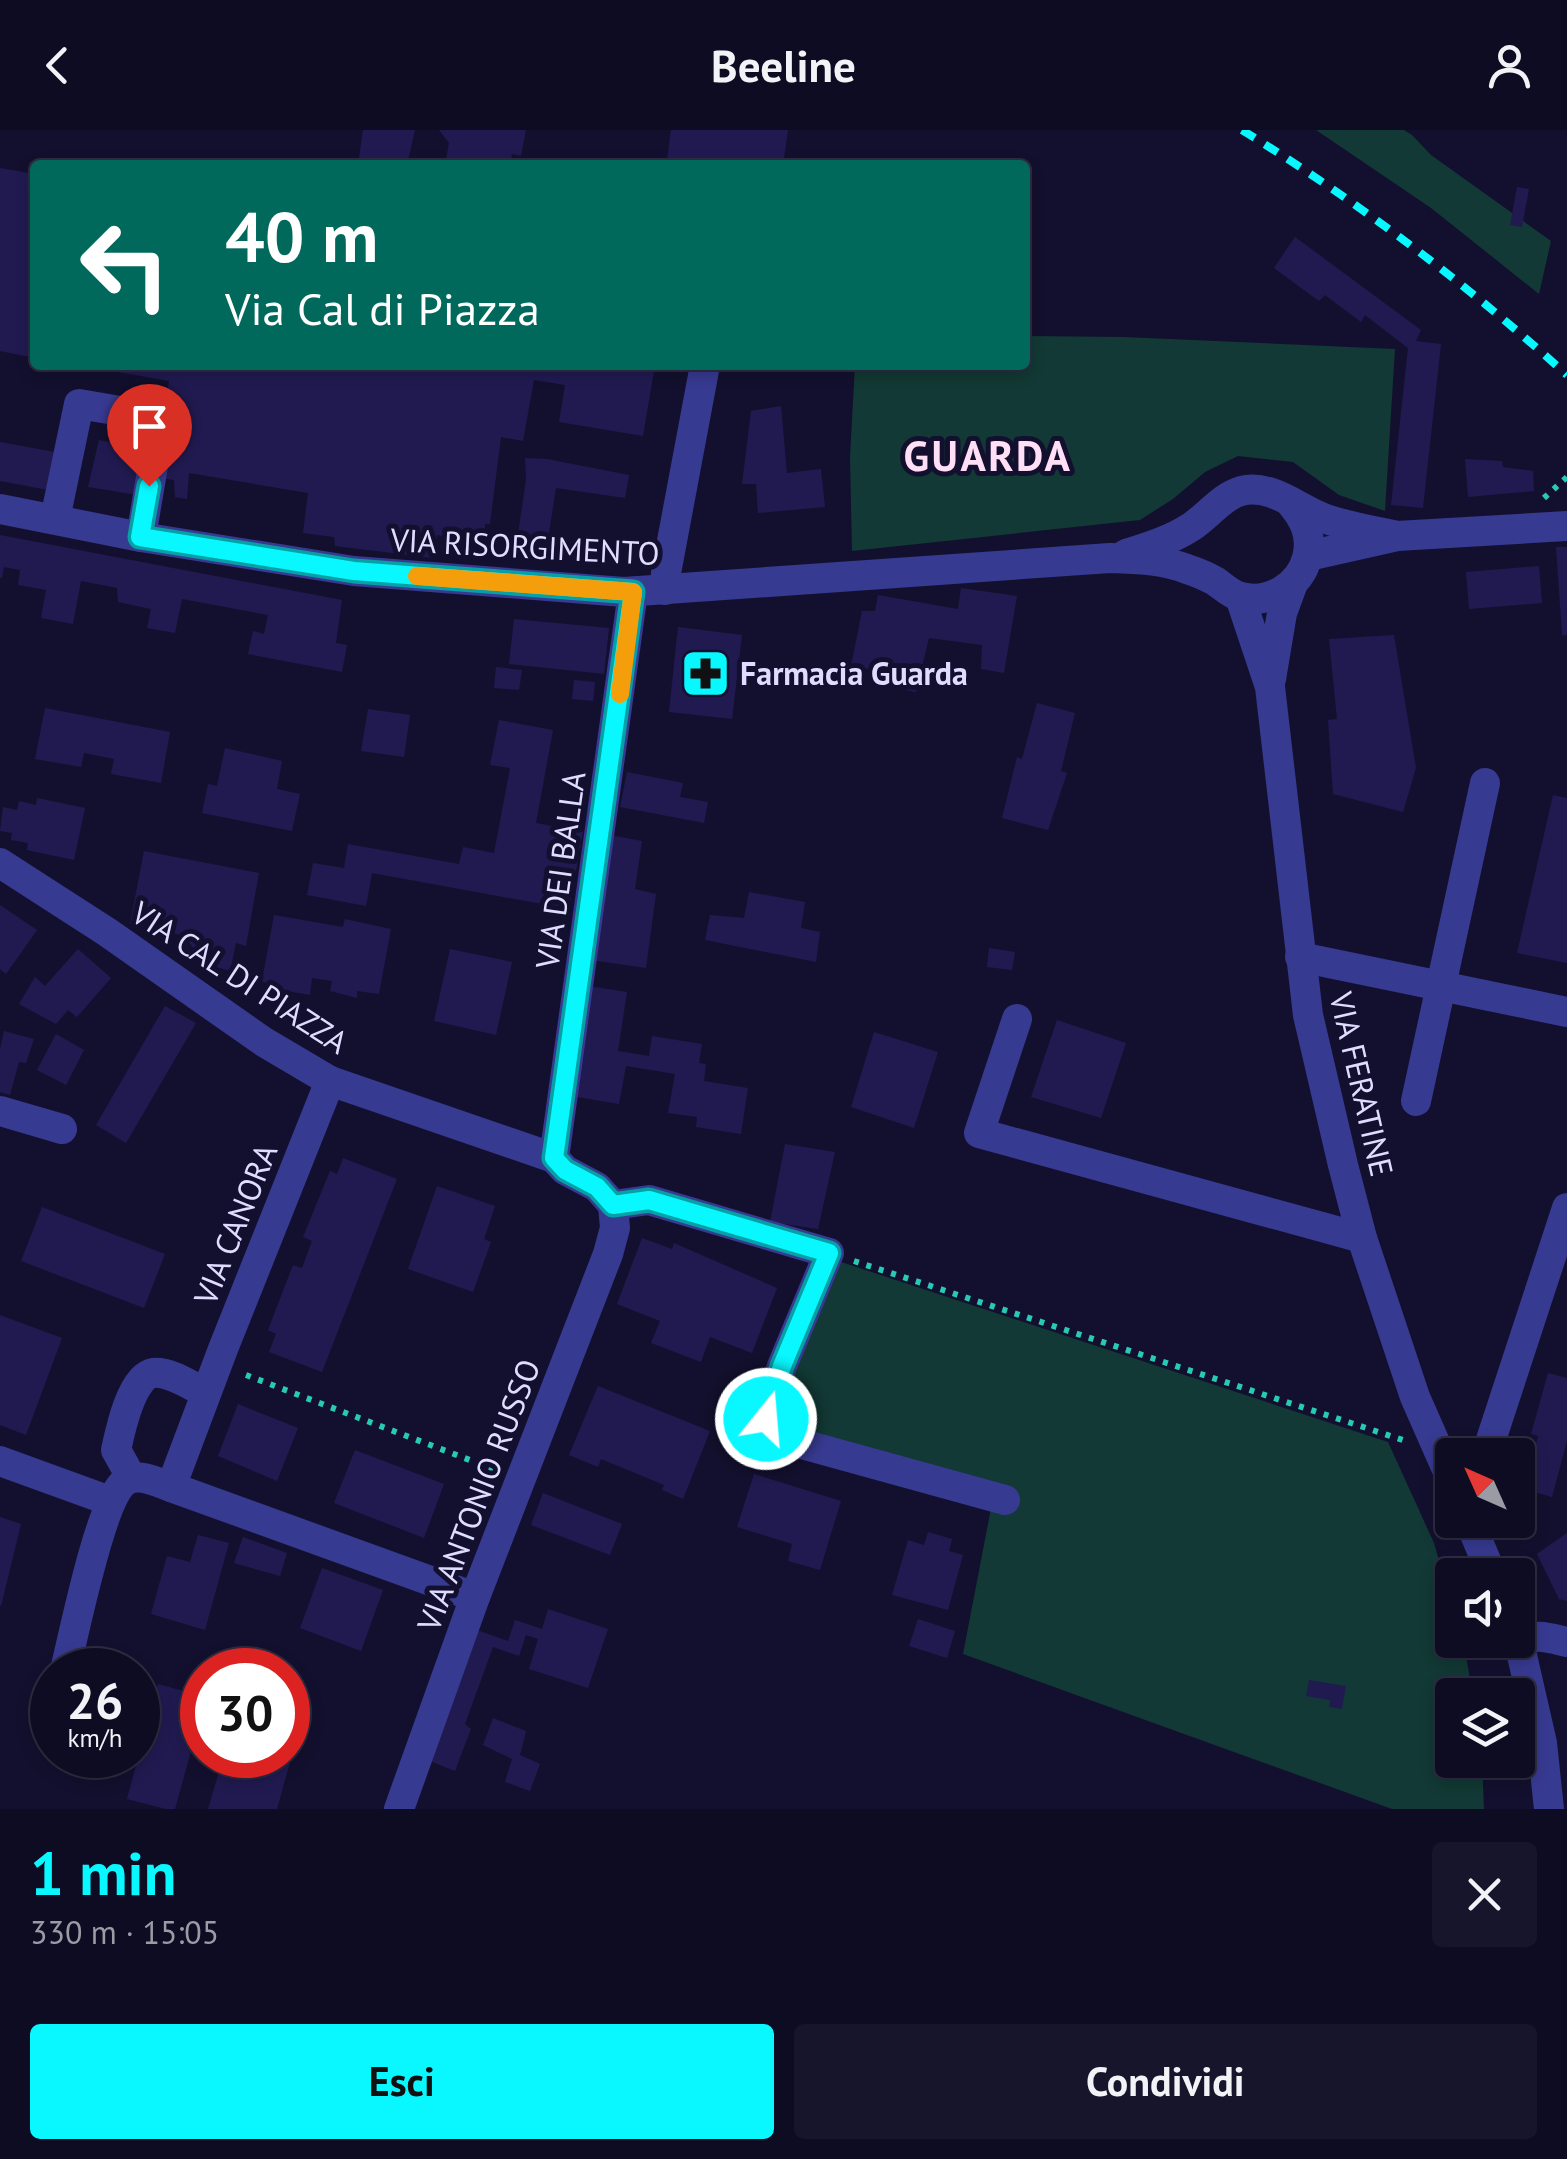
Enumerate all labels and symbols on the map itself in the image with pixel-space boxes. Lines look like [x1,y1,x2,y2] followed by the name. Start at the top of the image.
[107,384,192,487] pin
[903,428,1073,483] district label: GUARDA
[388,518,661,574] street label: VIA RISORGIMENTO
[679,647,731,699] pharmacy icon: Farmacia Guarda
[740,652,968,694] place label: Farmacia Guarda
[525,768,595,972] street label: VIA DEI BALLA
[123,891,356,1063] street label: VIA CAL DI PIAZZA
[1320,987,1404,1180] street label: VIA FERATINE
[183,1137,286,1312] street label: VIA CANORA
[406,1353,549,1638] street label: VIA ANTONIO RUSSO
[714,1367,818,1471] position arrow
[1435,1438,1535,1538] north arrow
[180,1648,310,1778] speed limit sign: 30

